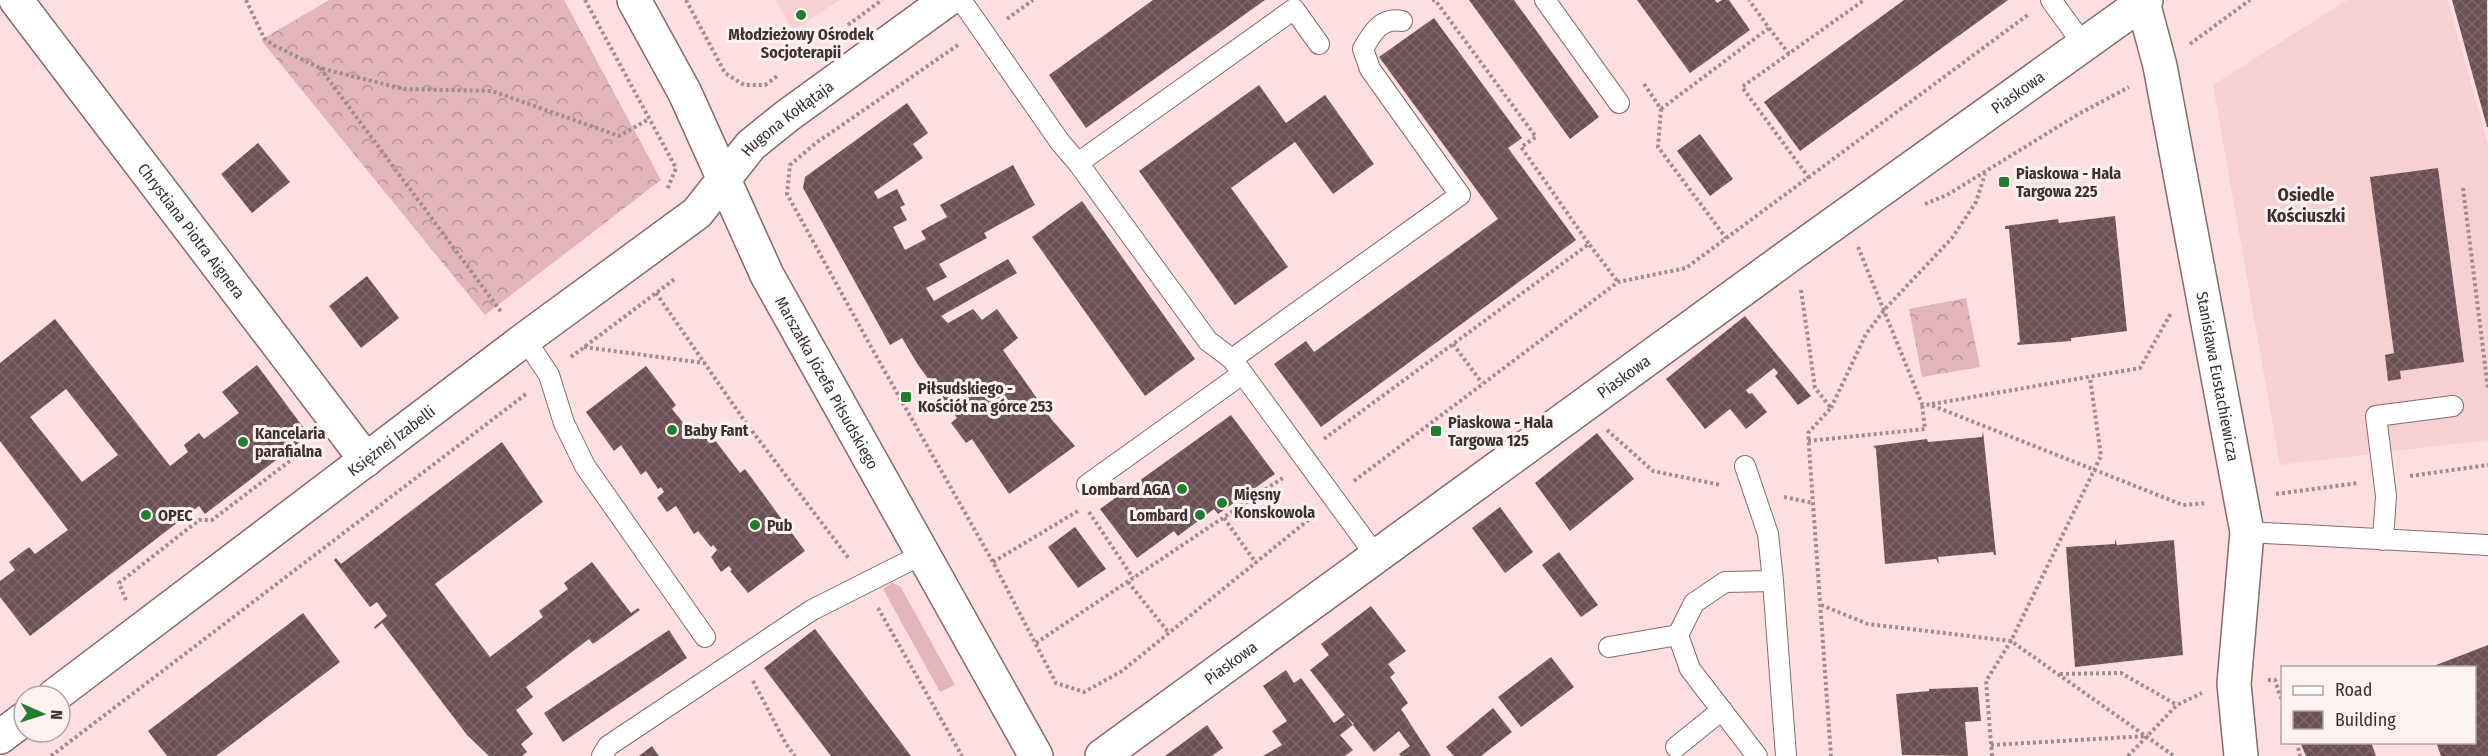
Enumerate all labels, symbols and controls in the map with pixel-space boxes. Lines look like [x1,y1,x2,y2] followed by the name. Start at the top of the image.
[794,8,808,22] marker: Młodzieżowy Ośrodek Socjoterapii
[728,25,875,62] place label: Młodzieżowy Ośrodek Socjoterapii
[1987,66,2048,117] street label: Piaskowa
[737,76,837,160] street label: Hugona Kołłątaja
[134,159,249,302] street label: Chrystiana Piotra Aignera
[2016,164,2121,201] place label: Piaskowa - Hala Targowa 225
[1997,175,2011,189] marker: Piaskowa - Hala Targowa 225
[2267,184,2345,227] district label: Osiedle Kościuszki
[2193,290,2243,463] street label: Stanisława Eustachiewicza
[771,293,883,472] street label: Marszałka Józefa Piłsudskiego
[1593,351,1654,402] street label: Piaskowa
[918,379,1053,416] place label: Piłsudskiego - Kościół na górce 253
[899,390,913,404] marker: Piłsudskiego - Kościół na górce 253
[344,401,439,480] street label: Księżnej Izabelli
[1448,413,1553,450] place label: Piaskowa - Hala Targowa 125
[684,421,749,440] place label: Baby Fant
[665,423,679,437] marker: Baby Fant
[255,424,325,461] place label: Kancelaria parafialna
[1429,424,1443,438] marker: Piaskowa - Hala Targowa 125
[236,435,250,449] marker: Kancelaria parafialna
[1082,480,1170,499] place label: Lombard AGA
[1175,482,1189,496] marker: Lombard AGA
[1234,485,1315,522] place label: Mięsny Konskowola
[1215,496,1229,510] marker: Mięsny Konskowola
[158,506,193,525] place label: OPEC
[1129,506,1188,525] place label: Lombard
[139,508,153,522] marker: OPEC
[1193,508,1207,522] marker: Lombard
[767,516,793,535] place label: Pub
[748,518,762,532] marker: Pub
[1200,637,1261,688] street label: Piaskowa
[2281,666,2476,744] legend
[2335,679,2372,701] text: Road
[12,684,72,744] north arrow
[47,709,66,720] text: N
[2335,709,2396,731] text: Building

